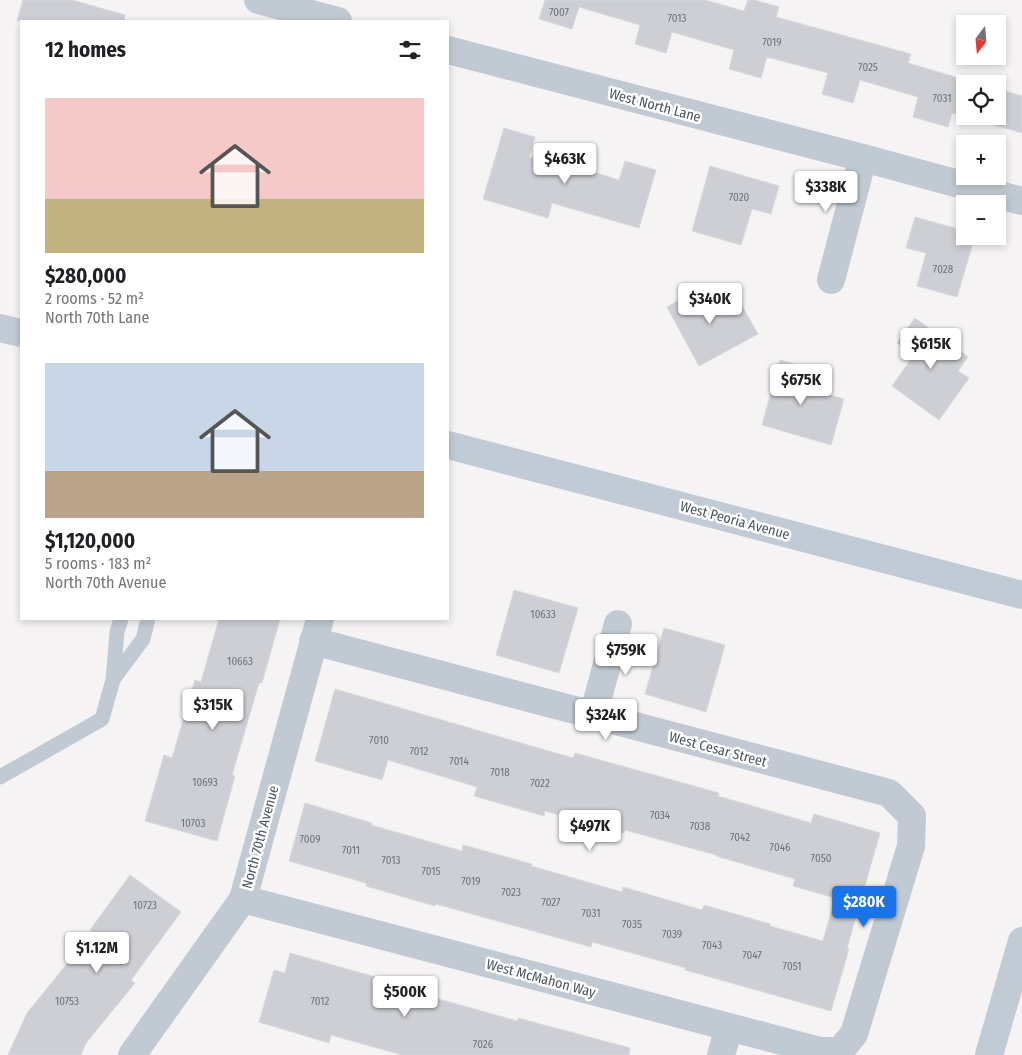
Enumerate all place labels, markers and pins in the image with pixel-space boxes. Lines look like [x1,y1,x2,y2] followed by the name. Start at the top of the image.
[530,142,600,185] pin: $463K
[791,170,861,213] pin: $338K
[675,282,745,325] pin: $340K
[896,328,966,370] pin: $615K
[766,364,836,406] pin: $675K
[591,634,661,676] pin: $759K
[178,688,248,731] pin: $315K
[571,698,641,741] pin: $324K
[555,810,625,852] pin: $497K
[829,886,899,928] pin: $280K
[56,932,138,974] pin: $1.12M
[370,976,440,1018] pin: $500K

